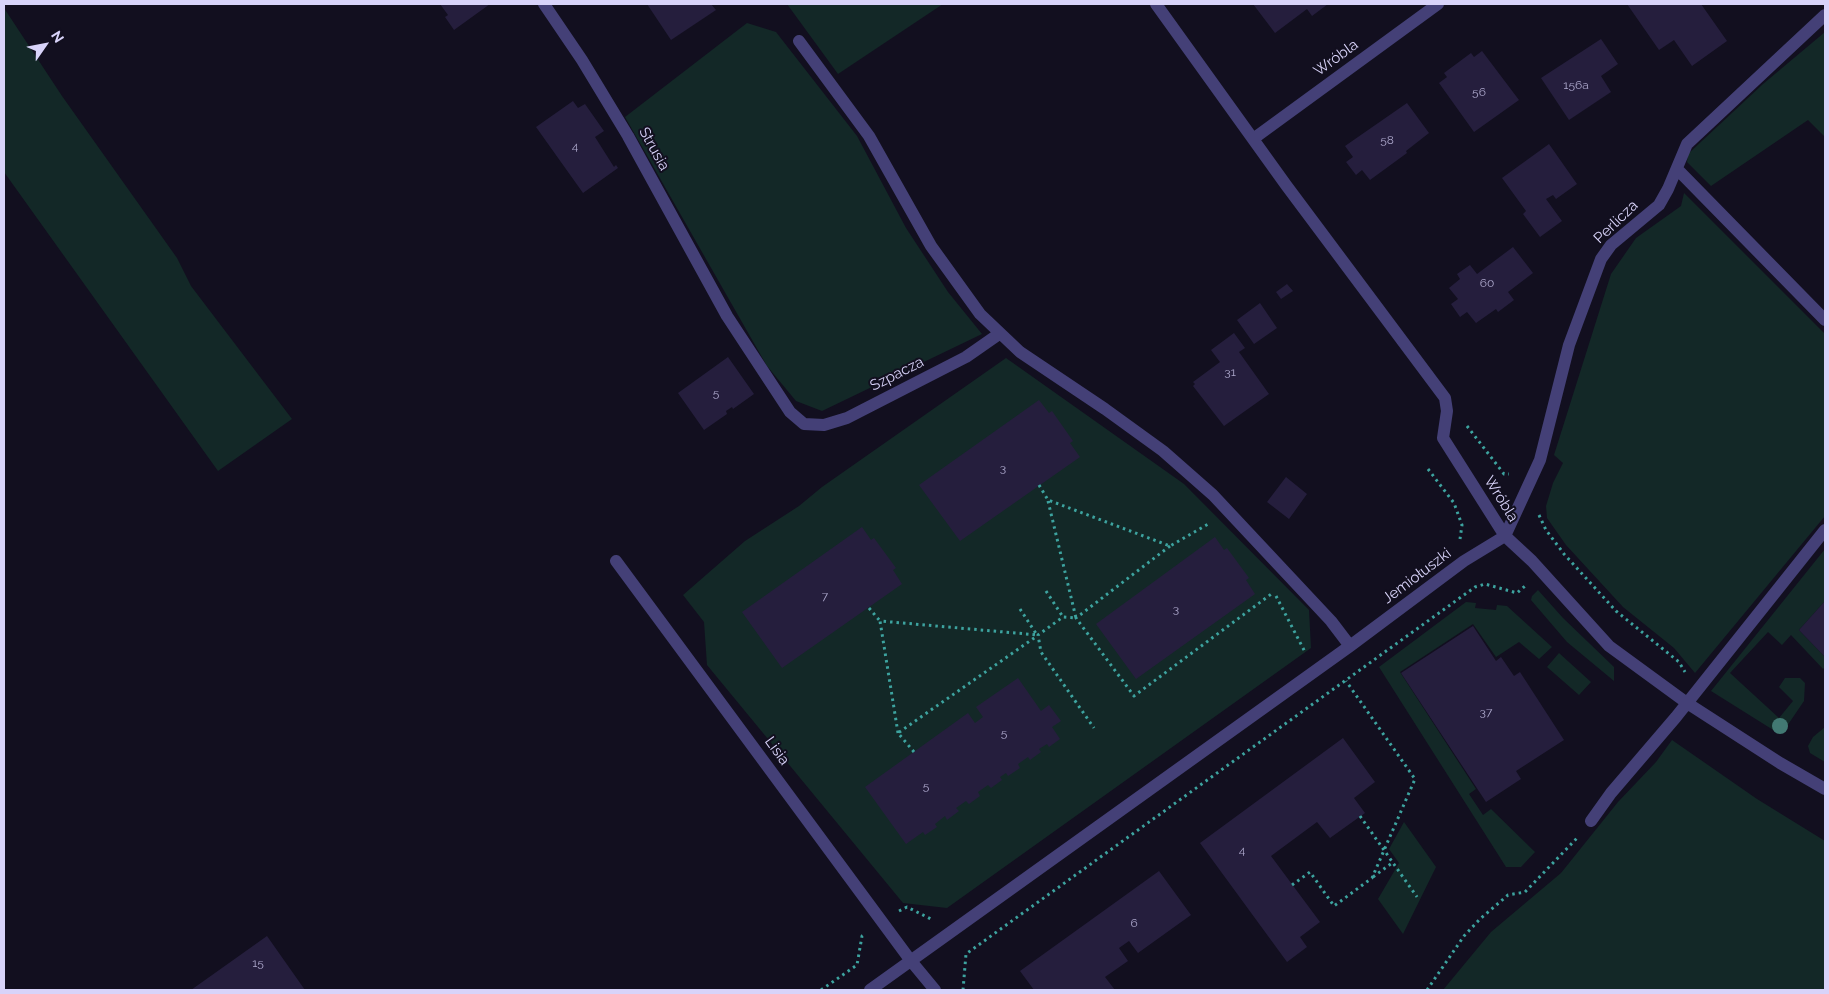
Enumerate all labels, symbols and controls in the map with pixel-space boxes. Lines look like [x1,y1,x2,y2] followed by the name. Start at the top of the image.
[20,20,70,70] north arrow
[48,28,67,46] text: N
[1310,36,1362,80] street label: Wróbla
[1563,78,1589,92] house number: 156a
[1472,85,1486,99] house number: 56
[635,124,673,174] street label: Strusia
[1380,133,1394,147] house number: 58
[572,139,578,153] house number: 4
[1590,197,1642,247] street label: Perlicza
[1480,276,1494,290] house number: 60
[867,353,927,395] street label: Szpacza
[1224,365,1236,379] house number: 31
[713,386,719,400] house number: 5
[1000,461,1006,475] house number: 3
[1480,473,1522,525] street label: Wróbla
[1379,544,1455,608] street label: Jemiołuszki
[822,589,828,603] house number: 7
[1173,602,1179,616] house number: 3
[1480,705,1492,719] house number: 37
[1001,726,1007,740] house number: 5
[761,733,793,769] street label: Lisia
[923,779,929,793] house number: 5
[1239,843,1245,857] house number: 4
[1130,916,1138,930] house number: 6
[252,956,264,970] house number: 15

